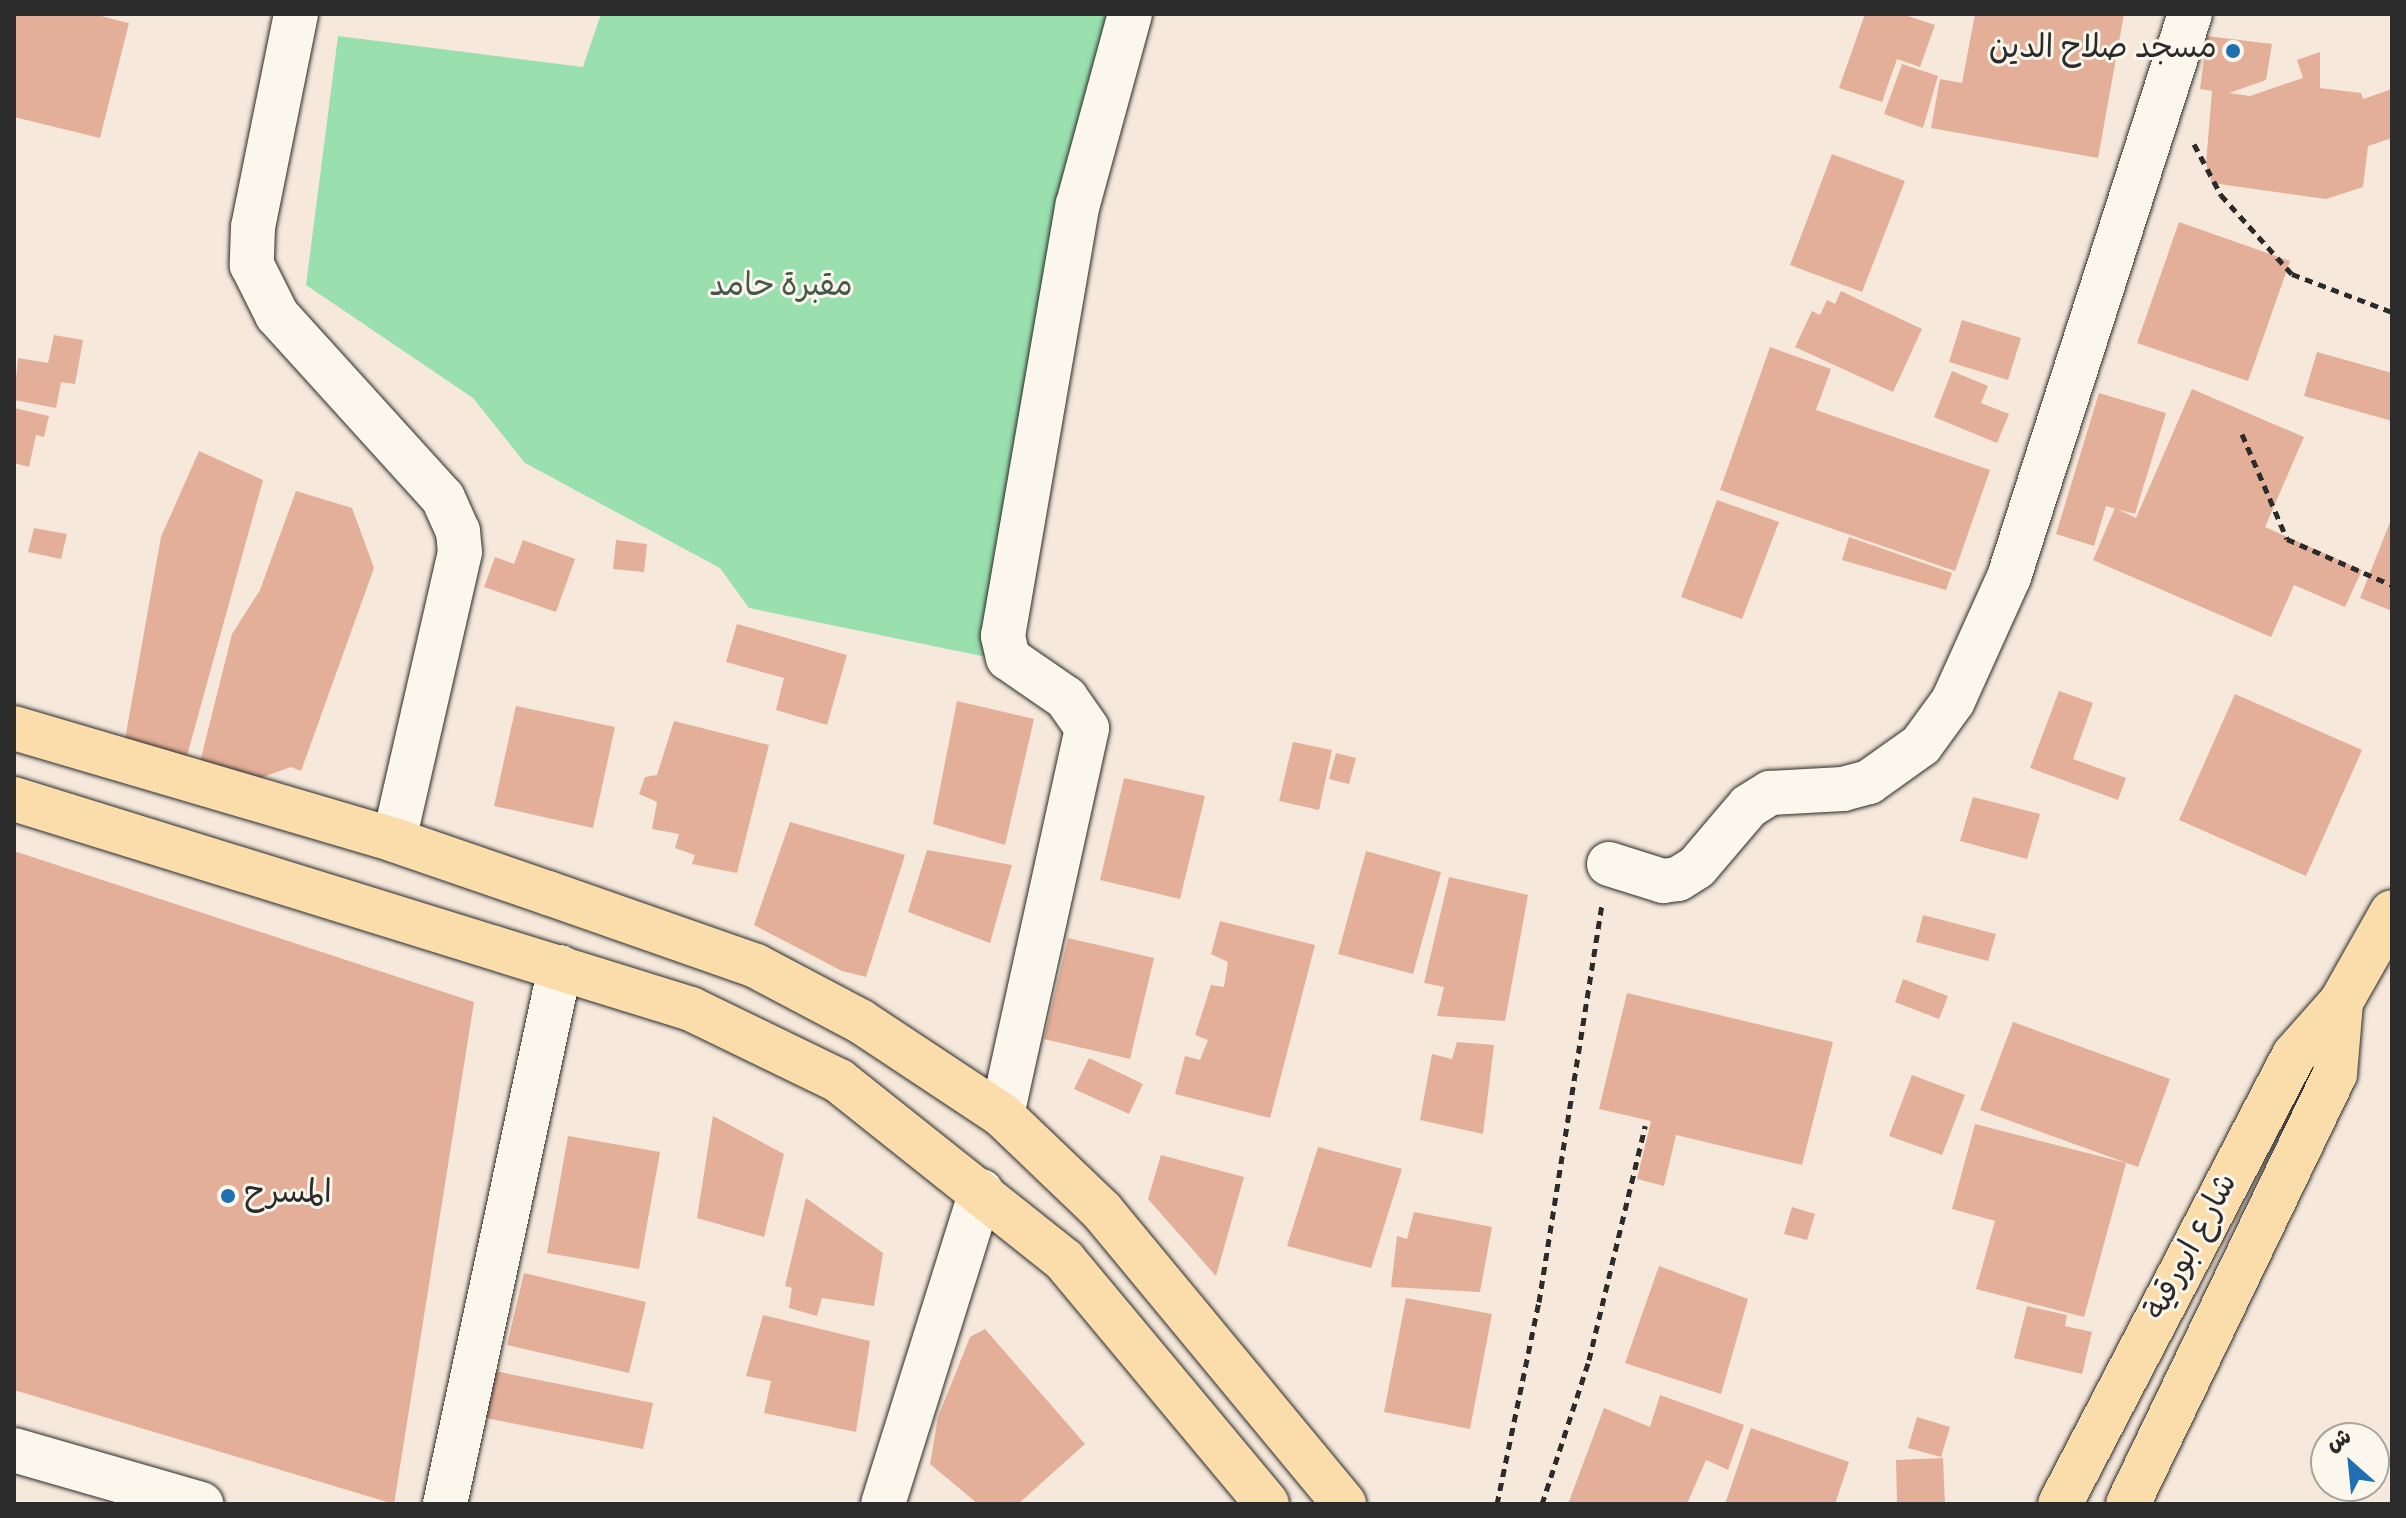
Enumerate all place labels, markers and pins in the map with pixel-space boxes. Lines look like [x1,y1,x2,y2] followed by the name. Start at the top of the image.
[1989,32,2217,70] place label: مسجد صلاح الدين
[2224,42,2242,60] marker: مسجد صلاح الدين
[244,1177,332,1215] place label: المسرح
[219,1187,237,1205] marker: المسرح

